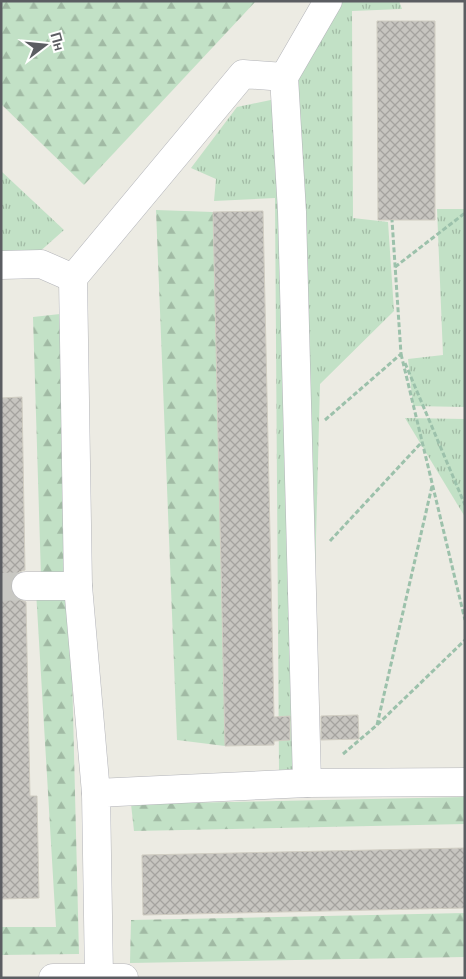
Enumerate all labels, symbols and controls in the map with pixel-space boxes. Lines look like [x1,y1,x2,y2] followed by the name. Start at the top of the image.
[20,20,70,70] north arrow
[47,30,69,52] text: Пн

